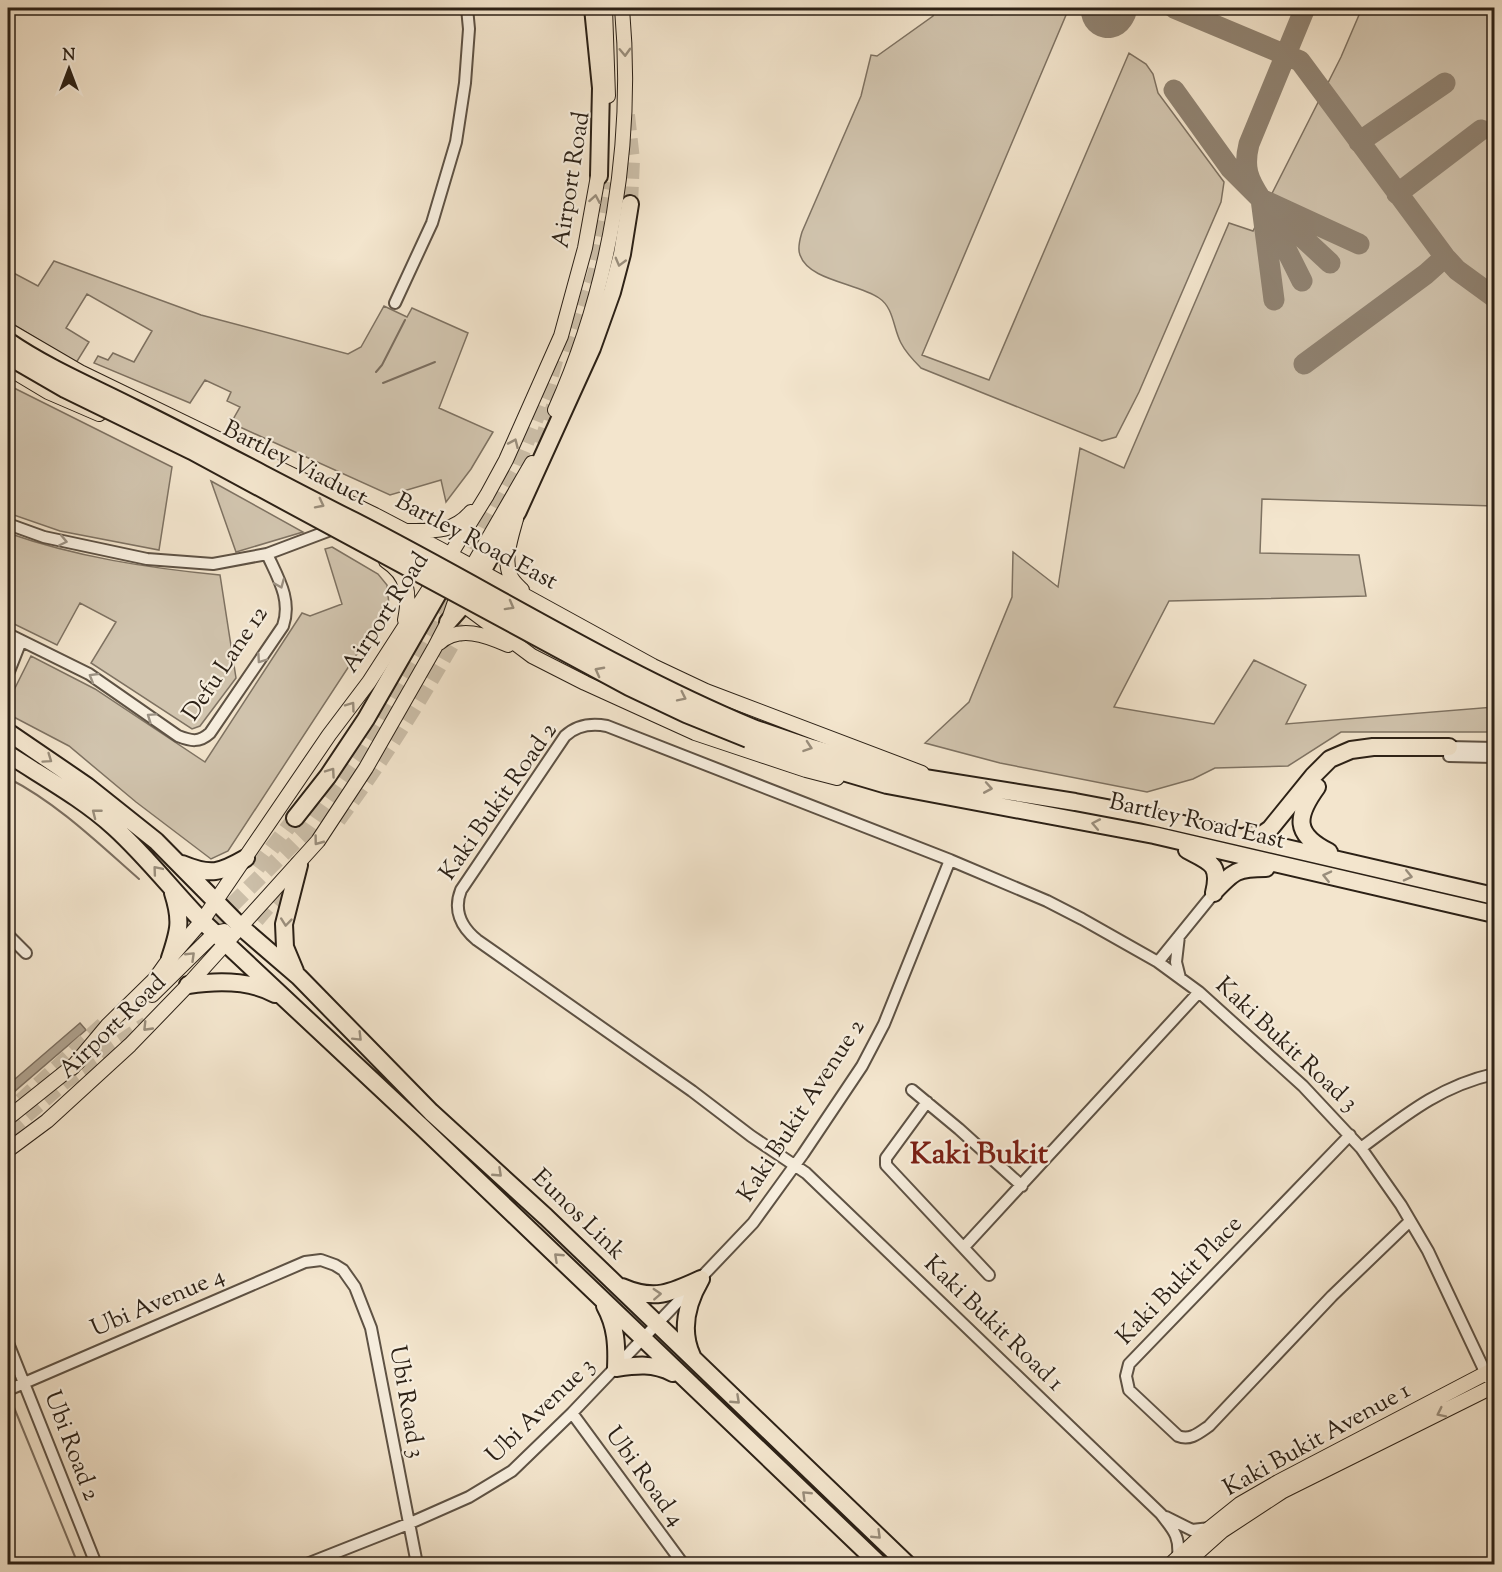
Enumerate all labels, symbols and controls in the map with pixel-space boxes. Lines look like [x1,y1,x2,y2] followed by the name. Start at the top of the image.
[39,39,99,99] north arrow
[63,45,76,68] text: N
[619,47,631,56] one-way arrow
[544,109,600,251] street label: Airport Road
[588,194,600,203] one-way arrow
[614,257,627,267] one-way arrow
[216,413,374,515] street label: Bartley Viaduct
[507,438,519,449] one-way arrow
[389,485,563,599] street label: Bartley Road East
[314,496,325,508] one-way arrow
[58,534,68,547] one-way arrow
[334,546,438,680] street label: Airport Road
[273,577,285,588] one-way arrow
[504,599,514,610] one-way arrow
[175,600,277,728] street label: Defu Lane 12
[257,652,268,663] one-way arrow
[595,667,605,678] one-way arrow
[89,672,99,684] one-way arrow
[676,690,687,702] one-way arrow
[344,702,355,713] one-way arrow
[147,713,158,724] one-way arrow
[432,716,566,888] street label: Kaki Bukit Road 2
[802,740,813,752] one-way arrow
[41,752,52,763] one-way arrow
[323,767,334,778] one-way arrow
[983,782,993,794] one-way arrow
[1106,785,1288,859] street label: Bartley Road East
[92,809,103,820] one-way arrow
[1092,818,1102,831] one-way arrow
[314,834,325,845] one-way arrow
[153,866,164,877] one-way arrow
[1402,868,1412,881] one-way arrow
[1323,870,1333,883] one-way arrow
[280,917,292,926] one-way arrow
[185,952,195,963] one-way arrow
[52,967,175,1087] street label: Airport Road
[1207,970,1365,1120] street label: Kaki Bukit Road 3
[730,1013,874,1209] street label: Kaki Bukit Avenue 2
[143,1020,154,1031] one-way arrow
[350,1030,361,1041] one-way arrow
[910,1134,1049,1177] district label: Kaki Bukit
[524,1162,632,1268] street label: Eunos Link
[491,1166,502,1177] one-way arrow
[1109,1209,1251,1353] street label: Kaki Bukit Place
[915,1248,1071,1400] street label: Kaki Bukit Road 1
[554,1253,565,1264] one-way arrow
[86,1260,230,1346] street label: Ubi Avenue 4
[653,1287,662,1300] one-way arrow
[379,1343,433,1461] street label: Ubi Road 3
[479,1350,603,1472] street label: Ubi Avenue 3
[1217,1374,1417,1506] street label: Kaki Bukit Avenue 1
[34,1386,108,1506] street label: Ubi Road 2
[730,1393,740,1404] one-way arrow
[1436,1405,1447,1417] one-way arrow
[596,1420,692,1534] street label: Ubi Road 4
[802,1491,813,1502] one-way arrow
[870,1528,880,1539] one-way arrow

